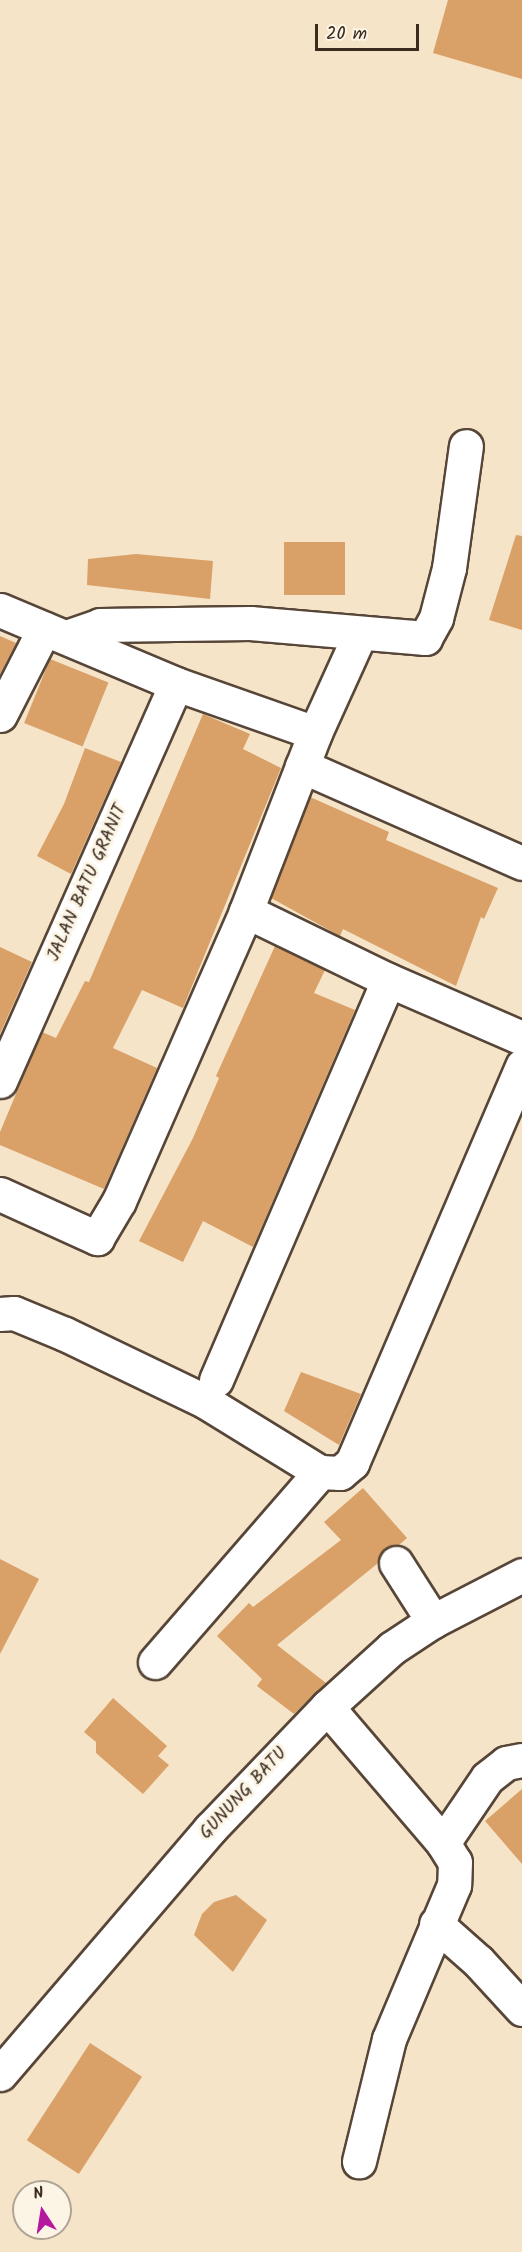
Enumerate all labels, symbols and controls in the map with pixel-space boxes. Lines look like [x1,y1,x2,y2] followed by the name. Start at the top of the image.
[318,12,422,50] scale bar
[326,20,367,49] text: 20 m
[44,801,132,965] street label: JALAN BATU GRANIT
[196,1744,292,1844] street label: GUNUNG BATU
[12,2180,72,2240] north arrow
[31,2181,46,2207] text: N

